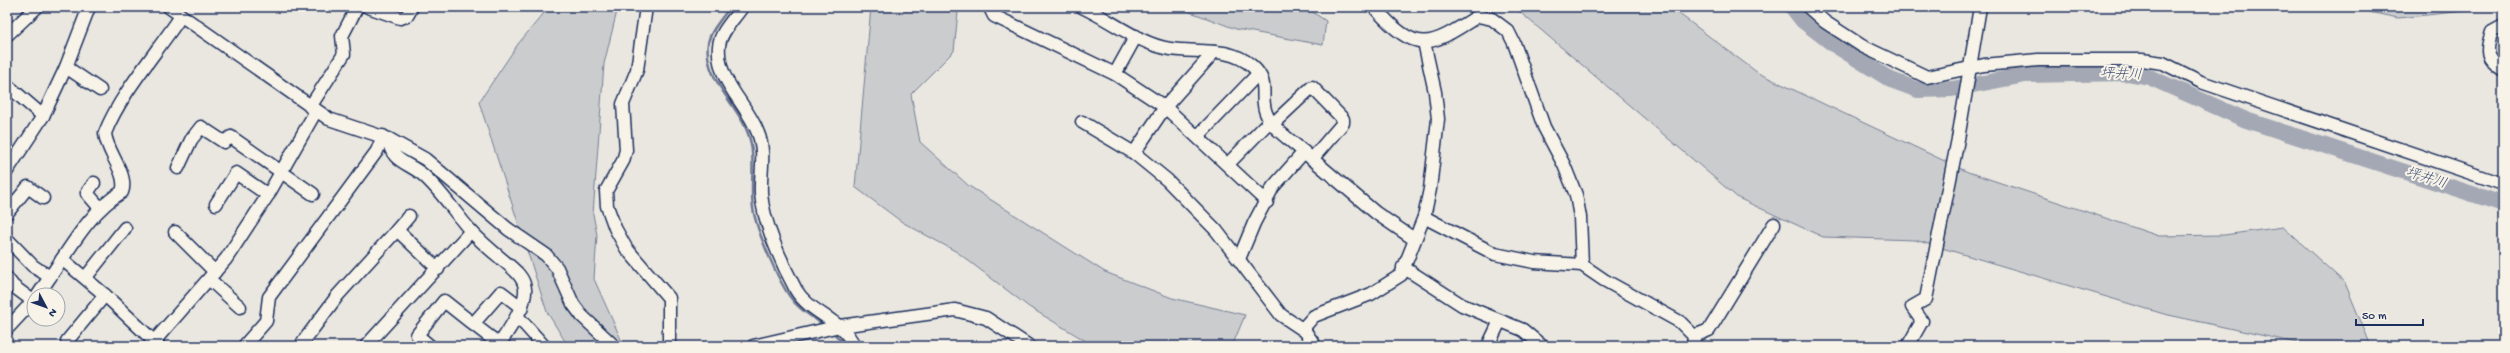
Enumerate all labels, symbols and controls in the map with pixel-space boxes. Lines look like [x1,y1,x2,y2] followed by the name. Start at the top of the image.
[2100,64,2142,85] water label: 坪井川
[2403,163,2449,194] water label: 坪井川
[26,287,66,327] north arrow
[2356,301,2423,327] scale bar
[45,306,59,319] text: N
[2362,310,2387,324] text: 50 m

